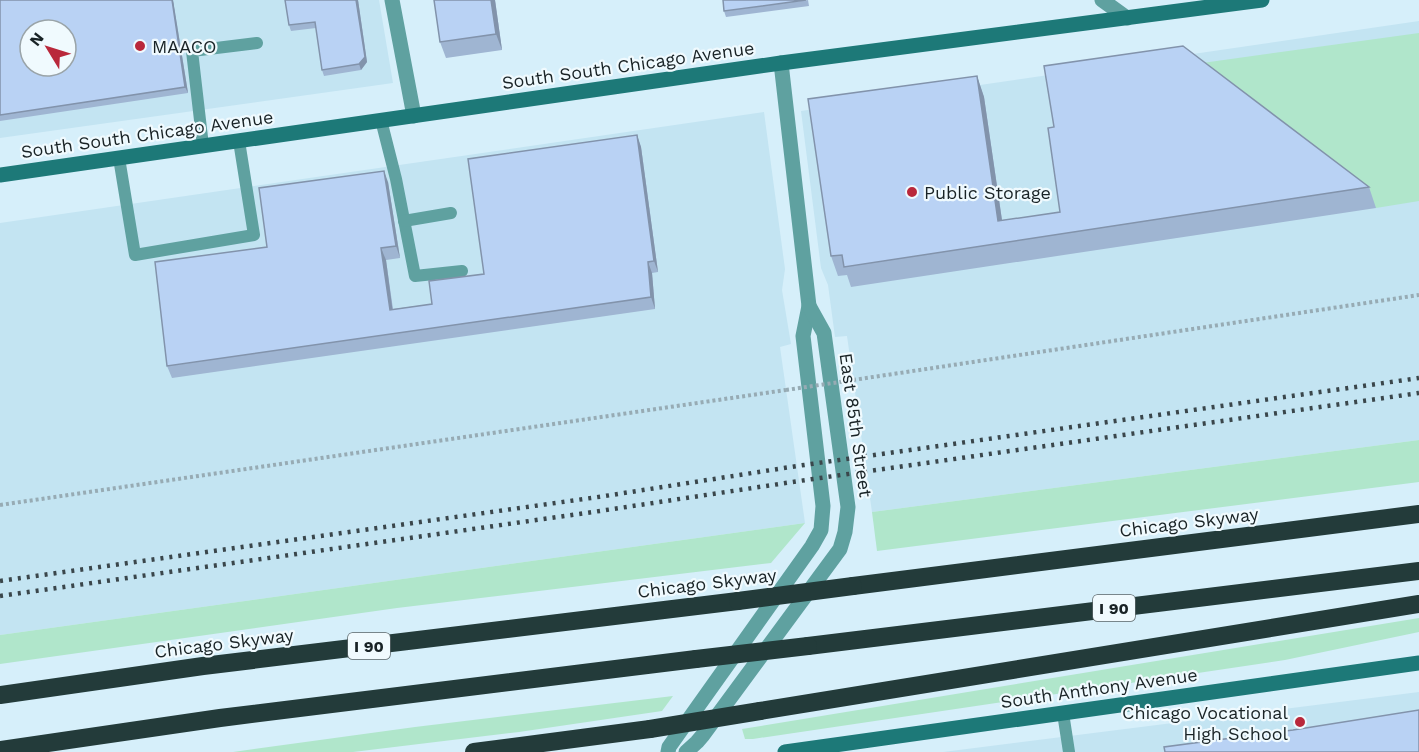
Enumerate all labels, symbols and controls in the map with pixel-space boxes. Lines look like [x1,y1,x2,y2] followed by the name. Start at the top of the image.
[18,18,78,78] north arrow
[25,29,48,50] text: N
[152,36,217,57] place label: MAACO
[501,37,755,93] street label: South South Chicago Avenue
[133,39,147,53] marker: MAACO
[20,106,274,162] street label: South South Chicago Avenue
[924,182,1051,203] place label: Public Storage
[905,185,919,199] marker: Public Storage
[835,352,877,499] street label: East 85th Street
[1118,503,1260,541] street label: Chicago Skyway
[636,564,778,602] street label: Chicago Skyway
[1093,595,1135,621] road number: I 90
[153,624,295,662] street label: Chicago Skyway
[348,633,390,659] road number: I 90
[999,664,1199,712] street label: South Anthony Avenue
[1122,702,1288,744] place label: Chicago Vocational High School
[1293,715,1307,729] marker: Chicago Vocational High School

